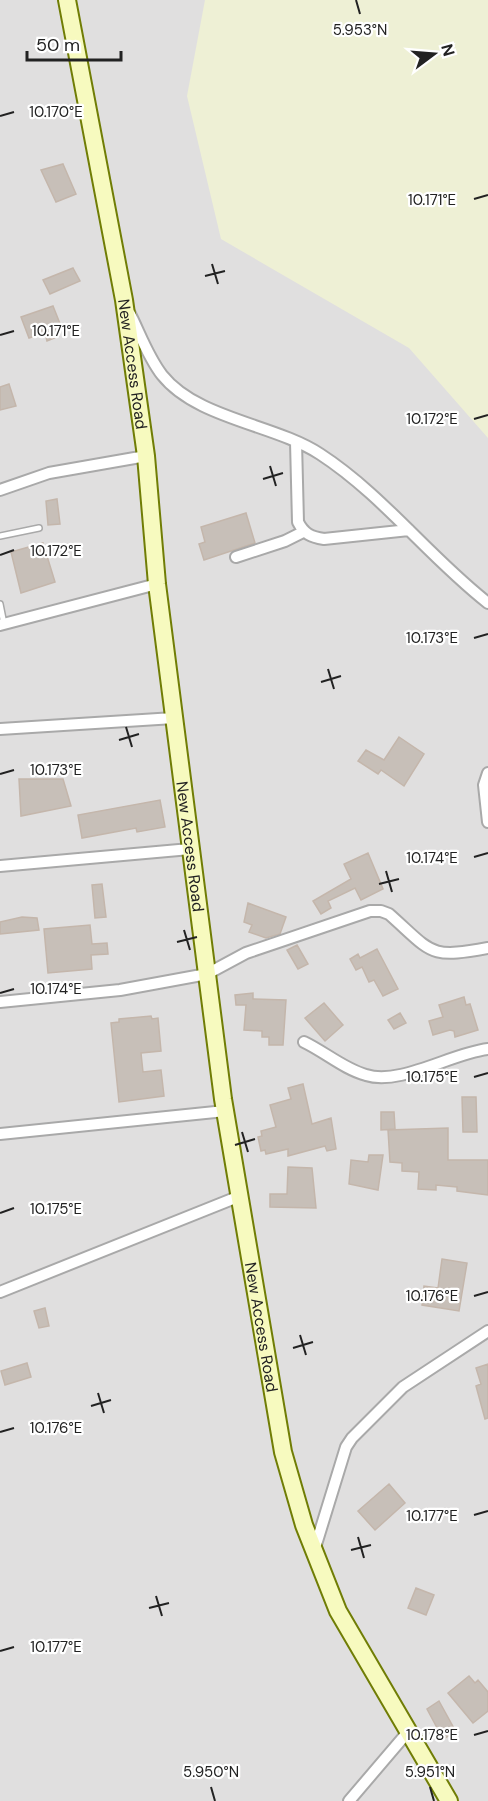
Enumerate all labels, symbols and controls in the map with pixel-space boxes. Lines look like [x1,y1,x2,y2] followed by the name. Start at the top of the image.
[333,20,387,40] text: 5.953°N
[27,24,122,62] scale bar
[404,24,464,84] north arrow
[36,33,80,57] text: 50 m
[436,41,460,59] text: N
[29,102,83,122] text: 10.170°E
[408,190,456,210] text: 10.171°E
[113,297,153,431] street label: New Access Road
[32,321,80,341] text: 10.171°E
[406,409,458,429] text: 10.172°E
[30,541,82,561] text: 10.172°E
[406,628,458,648] text: 10.173°E
[30,760,82,780] text: 10.173°E
[172,780,209,913] street label: New Access Road
[406,848,458,868] text: 10.174°E
[30,979,82,999] text: 10.174°E
[406,1067,458,1087] text: 10.175°E
[30,1199,82,1219] text: 10.175°E
[240,1261,283,1394] street label: New Access Road
[406,1286,458,1306] text: 10.176°E
[30,1418,82,1438] text: 10.176°E
[406,1506,458,1526] text: 10.177°E
[30,1637,82,1657] text: 10.177°E
[406,1725,458,1745] text: 10.178°E
[183,1762,239,1782] text: 5.950°N
[405,1762,455,1782] text: 5.951°N

